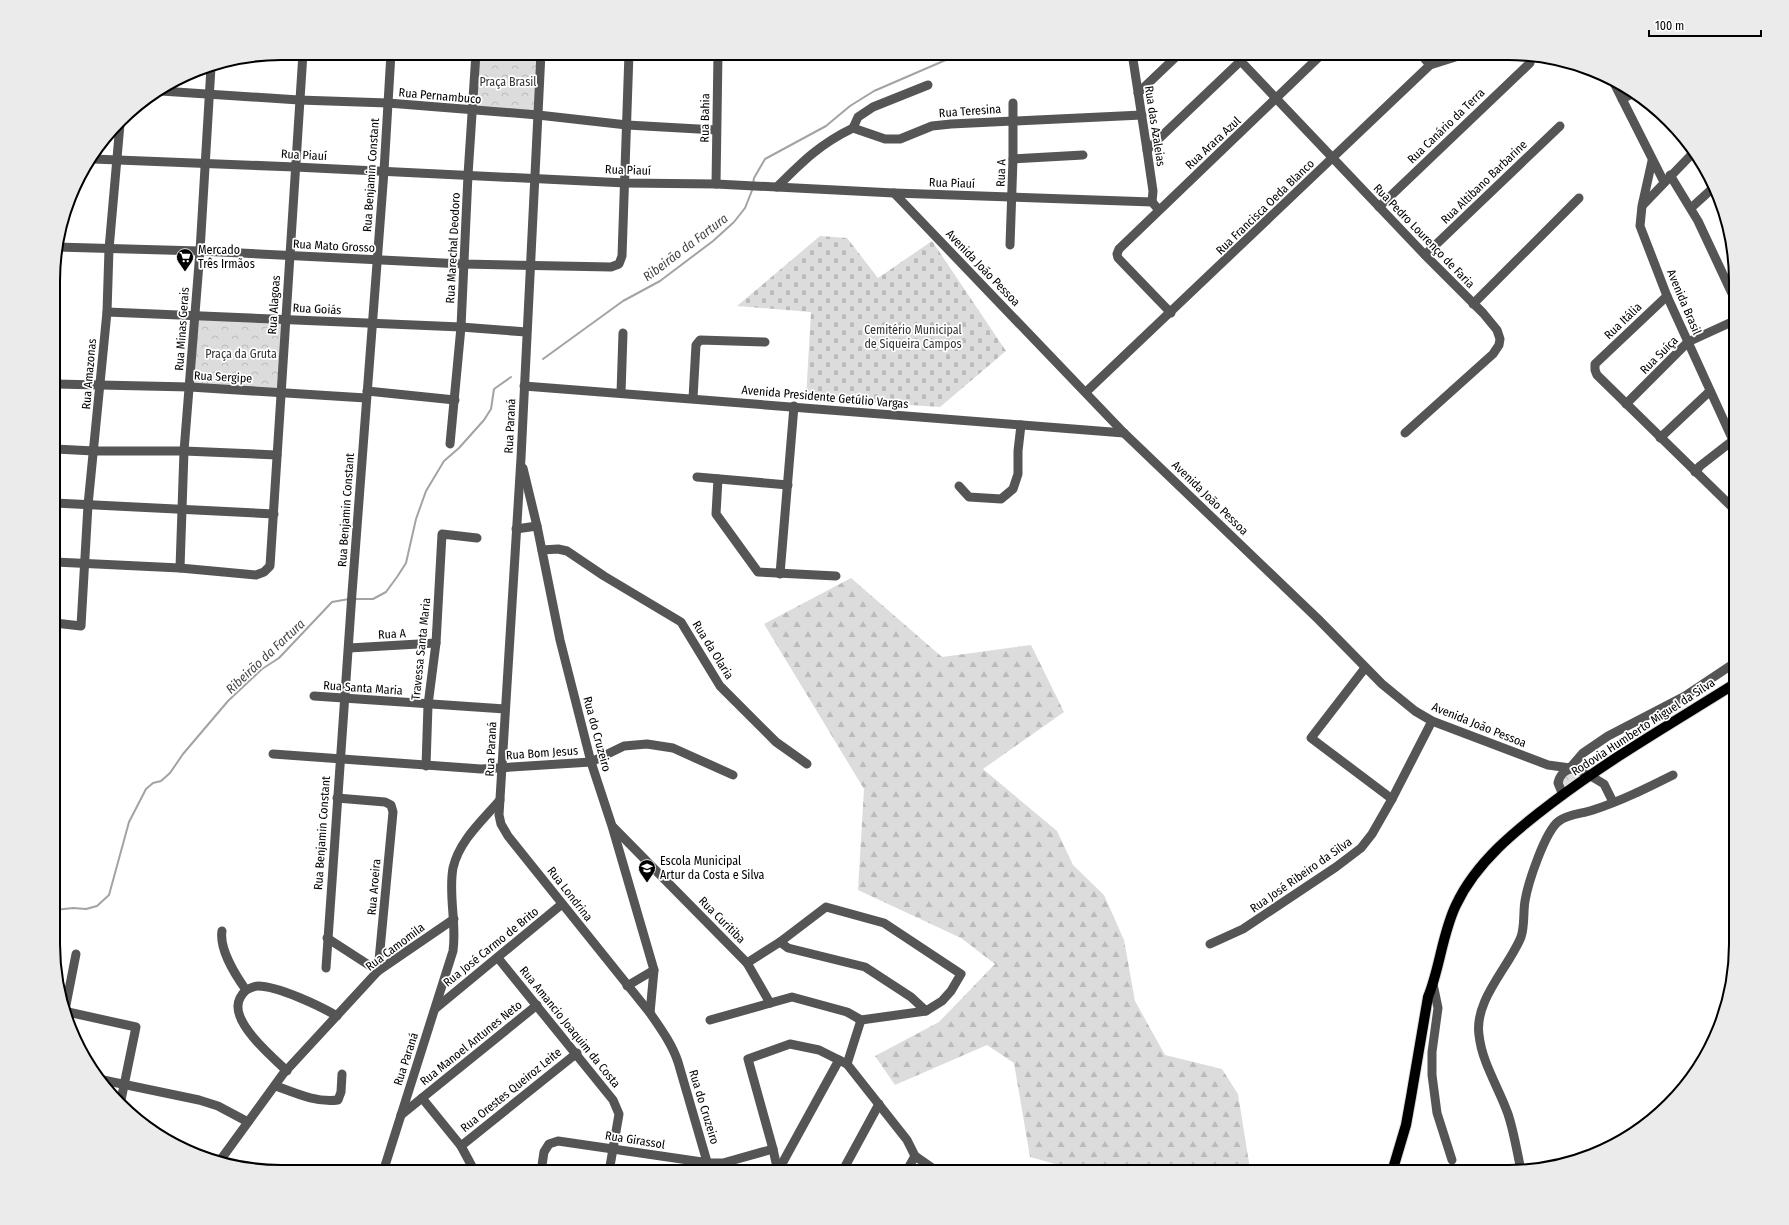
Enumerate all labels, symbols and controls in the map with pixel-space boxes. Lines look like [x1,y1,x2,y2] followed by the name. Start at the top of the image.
[1649,12,1761,38] scale bar
[1655,19,1684,33] text: 100 m
[480,75,536,89] park label: Praça Brasil
[398,85,482,107] street label: Rua Pernambuco
[1142,85,1168,167] street label: Rua das Azaleias
[1405,86,1488,166] street label: Rua Canário da Terra
[698,93,712,143] street label: Rua Bahia
[938,102,1002,120] street label: Rua Teresina
[1182,114,1244,172] street label: Rua Arara Azul
[360,117,382,232] street label: Rua Benjamin Constant
[1438,137,1530,227] street label: Rua Altibano Barbarine
[281,147,327,163] street label: Rua Piauí
[1213,156,1317,258] street label: Rua Francisca Oeda Blanco
[994,158,1009,187] street label: Rua A
[605,162,651,178] street label: Rua Piauí
[929,175,975,191] street label: Rua Piauí
[1371,181,1477,291] street label: Rua Pedro Lourenço de Faria
[443,192,463,304] street label: Rua Marechal Deodoro
[640,210,731,284] water label: Ribeirão da Fartura
[943,227,1023,309] street label: Avenida João Pessoa
[293,237,375,255] street label: Rua Mato Grosso
[198,243,255,271] place label: Mercado Três Irmãos
[175,247,195,272] supermarket icon: Mercado Três Irmãos
[1664,267,1704,337] street label: Avenida Brasil
[265,275,283,335] street label: Rua Alagoas
[172,287,192,371] street label: Rua Minas Gerais
[1601,300,1645,342] street label: Rua Itália
[292,301,342,317] street label: Rua Goiás
[864,323,962,351] park label: Cemitério Municipal de Siqueira Campos
[1637,333,1681,377] street label: Rua Suíça
[79,338,99,410] street label: Rua Amazonas
[205,347,277,361] park label: Praça da Gruta
[193,368,253,386] street label: Rua Sergipe
[741,383,909,411] street label: Avenida Presidente Getúlio Vargas
[502,398,518,454] street label: Rua Paraná
[335,452,357,567] street label: Rua Benjamin Constant
[1169,458,1251,538] street label: Avenida João Pessoa
[409,597,433,701] street label: Travessa Santa Maria
[223,616,308,697] water label: Ribeirão da Fartura
[690,618,737,682] street label: Rua da Olaria
[378,626,407,642] street label: Rua A
[1569,675,1717,779] street label: Rodovia Humberto Miguel da Silva
[323,678,403,698] street label: Rua Santa Maria
[580,695,614,773] street label: Rua do Cruzeiro
[1430,700,1528,750] street label: Avenida João Pessoa
[483,721,499,777] street label: Rua Paraná
[506,743,578,763] street label: Rua Bom Jesus
[311,775,333,890] street label: Rua Benjamin Constant
[1247,834,1355,915] street label: Rua José Ribeiro da Silva
[660,854,765,882] place label: Escola Municipal Artur da Costa e Silva
[365,858,383,916] street label: Rua Aroeira
[637,858,657,883] school or university icon: Escola Municipal Artur da Costa e Silva
[544,864,596,924] street label: Rua Londrina
[696,894,748,946] street label: Rua Curitiba
[441,904,541,990] street label: Rua José Carmo de Brito
[363,920,427,974] street label: Rua Camomila
[517,964,623,1090] street label: Rua Amancio Joaquim da Costa
[417,998,525,1088] street label: Rua Manoel Antunes Neto
[391,1031,421,1087] street label: Rua Paraná
[458,1045,564,1135] street label: Rua Orestes Queiroz Leite
[686,1068,722,1146] street label: Rua do Cruzeiro
[604,1128,666,1152] street label: Rua Girassol

